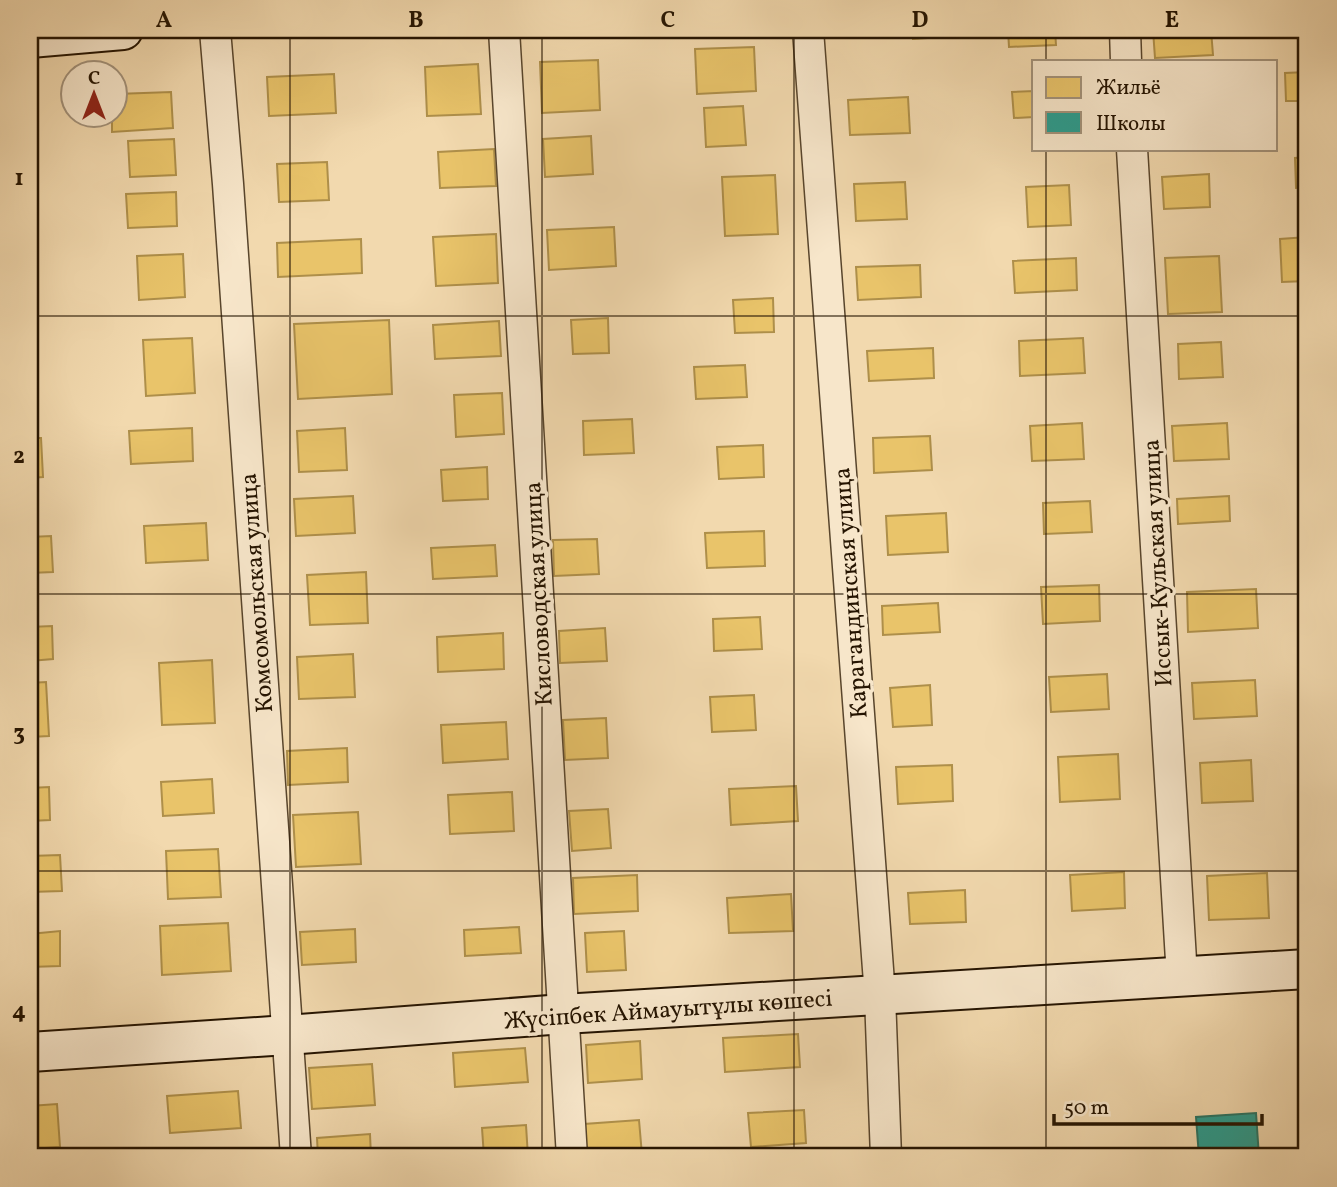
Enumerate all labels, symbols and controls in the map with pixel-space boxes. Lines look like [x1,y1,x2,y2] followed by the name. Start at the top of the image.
[156,5,172,37] text: A
[408,5,424,37] text: B
[661,5,675,37] text: C
[912,5,929,37] text: D
[1165,5,1179,37] text: E
[60,60,130,130] north arrow
[1032,60,1278,150] legend
[88,66,100,92] text: С
[1096,74,1161,103] text: Жильё
[1096,110,1166,139] text: Школы
[14,163,24,195] text: 1
[1136,438,1182,688] street label: Иссык-Кульская улица
[13,441,25,473] text: 2
[826,466,878,720] street label: Карагандинская улица
[233,472,283,714] street label: Комсомольская улица
[517,481,563,707] street label: Кисловодская улица
[13,718,25,750] text: 3
[503,983,834,1039] street label: Жүсіпбек Аймауытұлы көшесі
[12,996,26,1028] text: 4
[1054,1082,1262,1126] scale bar
[1064,1094,1109,1123] text: 50 m

